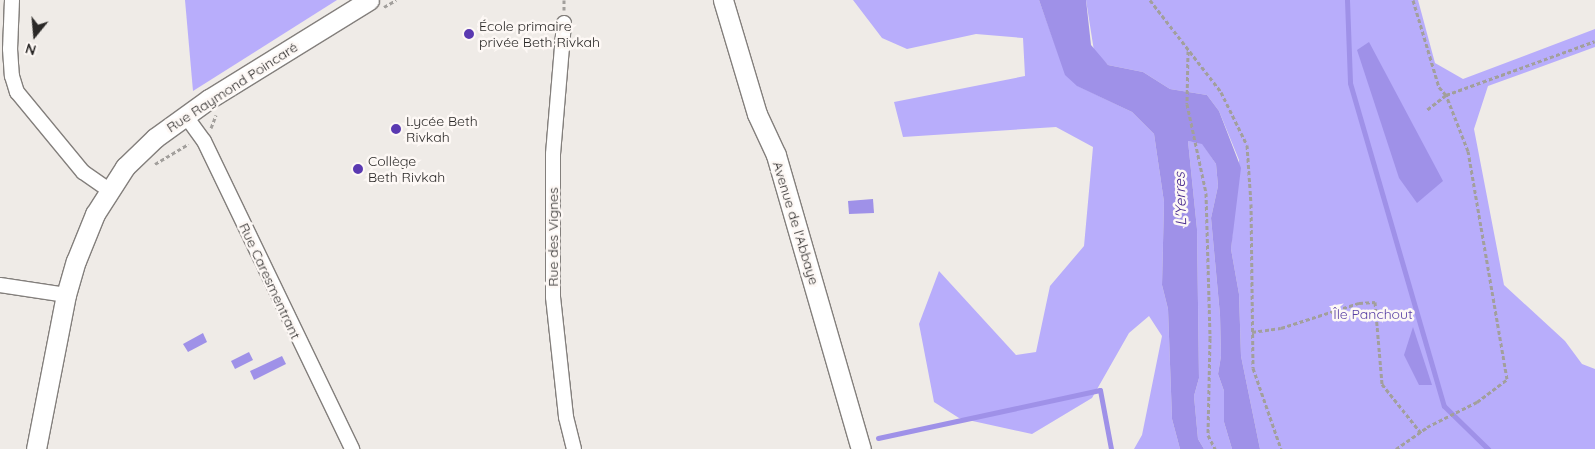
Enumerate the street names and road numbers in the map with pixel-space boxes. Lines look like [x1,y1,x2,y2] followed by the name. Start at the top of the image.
[163,38,301,136] street label: Rue Raymond Poincaré
[769,159,823,287] street label: Avenue de l'Abbaye
[545,187,561,287] street label: Rue des Vignes
[236,220,304,342] street label: Rue Caresmentrant

